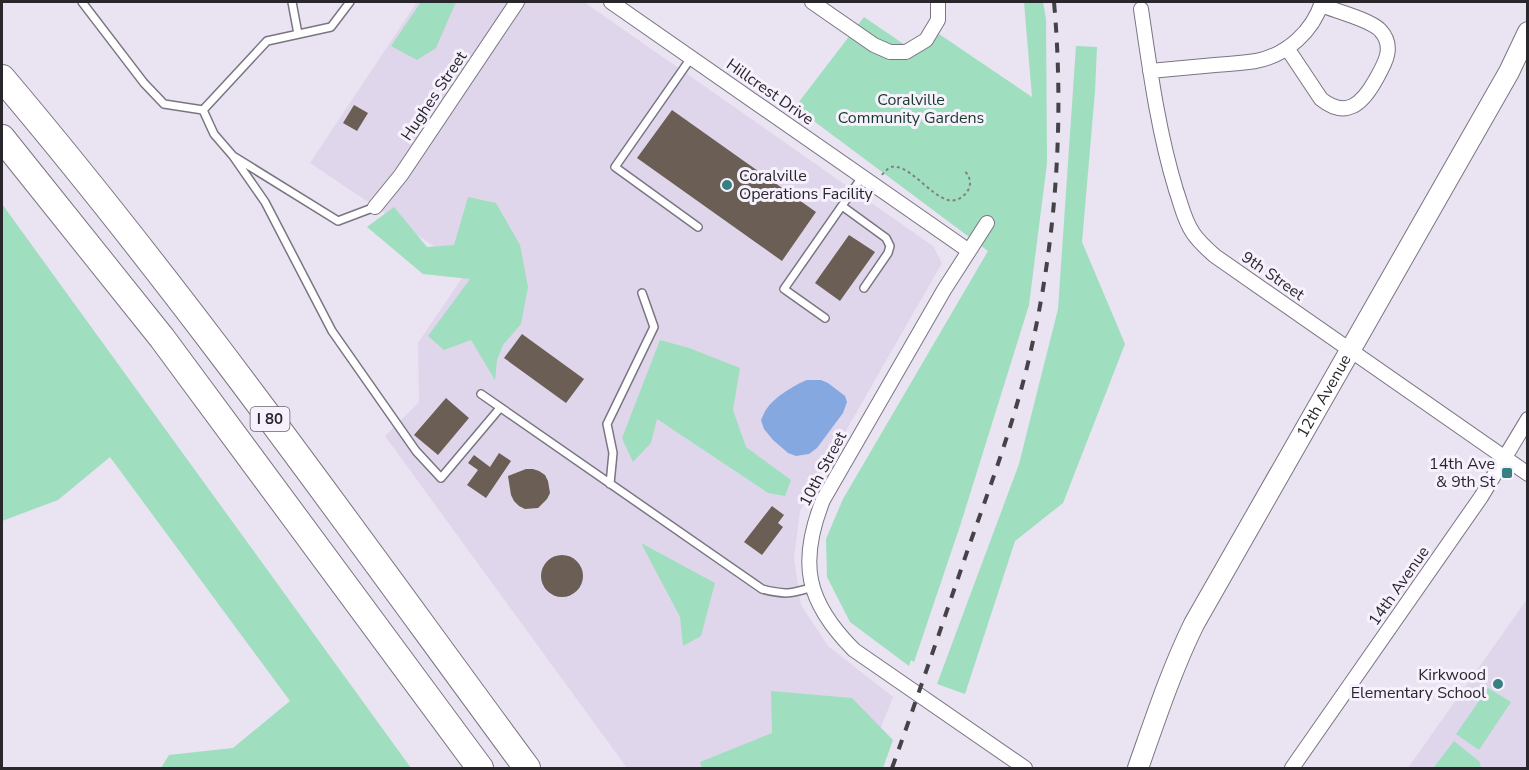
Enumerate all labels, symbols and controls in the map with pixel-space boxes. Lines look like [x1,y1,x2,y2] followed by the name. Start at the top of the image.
[396,47,472,145] street label: Hughes Street
[722,54,818,130] street label: Hillcrest Drive
[838,89,984,129] park label: Coralville Community Gardens
[739,165,874,205] place label: Coralville Operations Facility
[720,178,734,192] marker: Coralville Operations Facility
[1237,246,1309,306] street label: 9th Street
[1292,350,1357,442] street label: 12th Avenue
[250,407,290,431] road number: I 80
[794,427,852,510] street label: 10th Street
[1429,453,1495,493] place label: 14th Ave & 9th St
[1500,466,1514,480] marker: 14th Ave & 9th St
[1363,542,1435,630] street label: 14th Avenue
[1351,664,1486,704] place label: Kirkwood Elementary School
[1491,677,1505,691] marker: Kirkwood Elementary School

